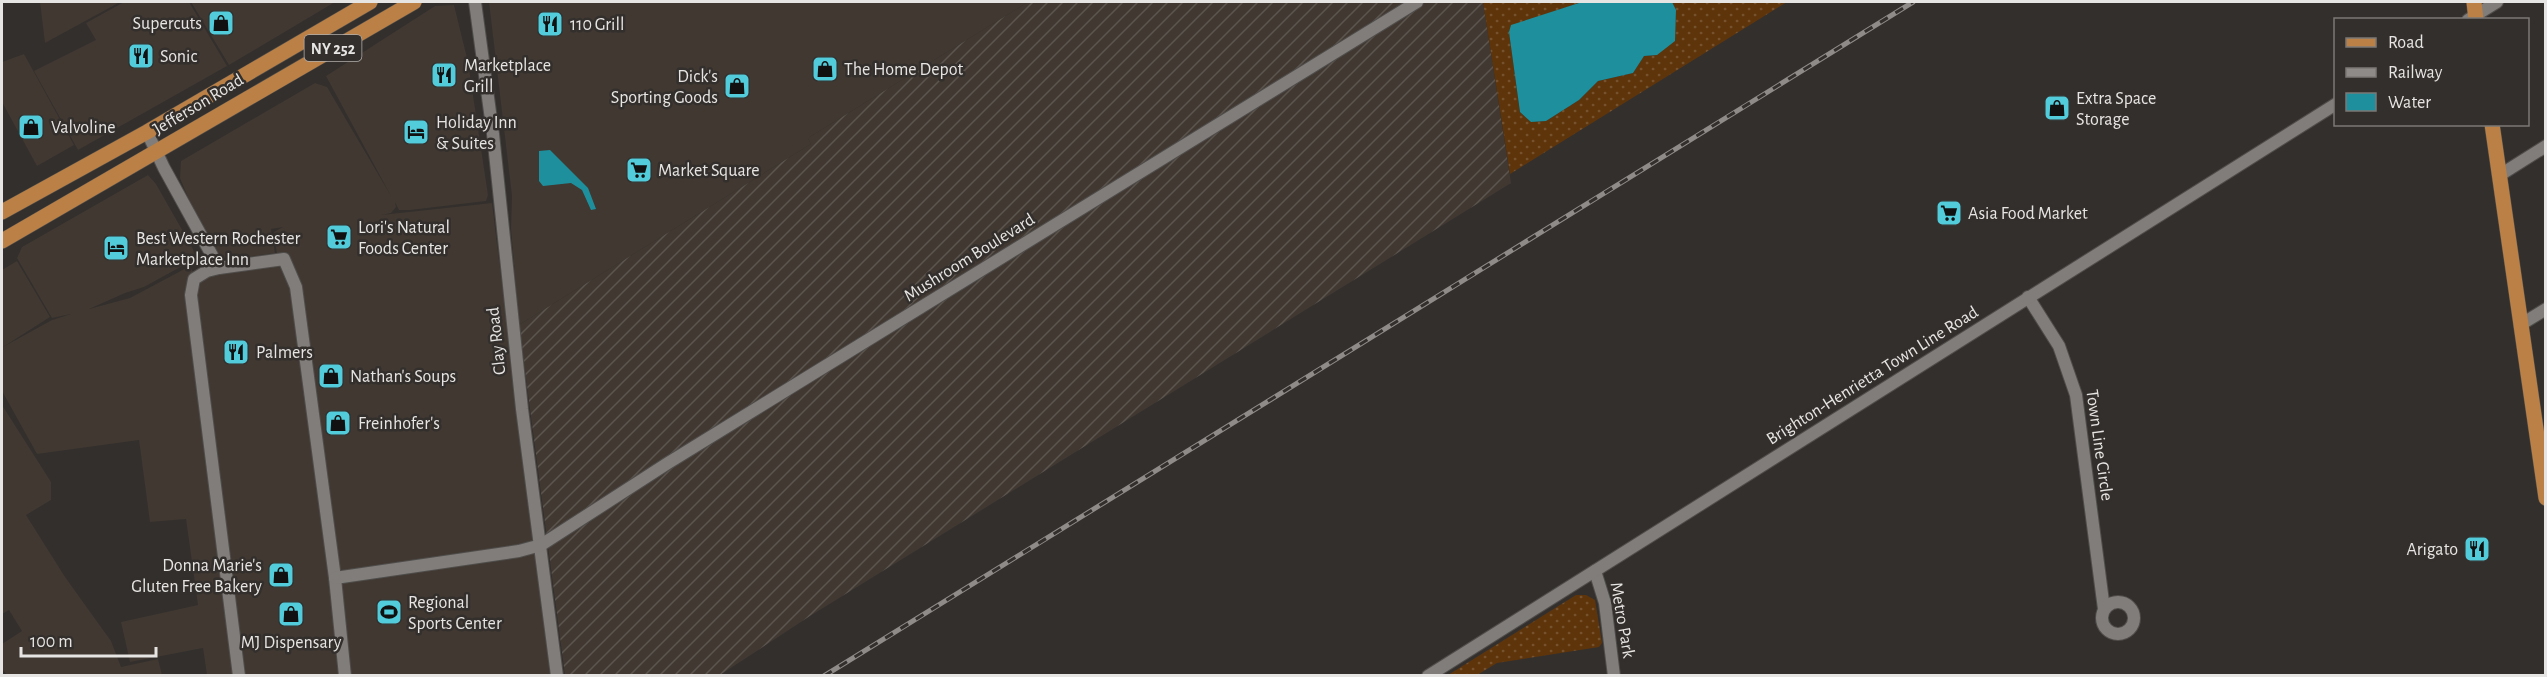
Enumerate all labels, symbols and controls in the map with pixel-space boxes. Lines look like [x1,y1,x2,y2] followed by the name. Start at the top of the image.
[206,8,236,38] shop icon: Supercuts
[535,9,565,39] restaurant icon: 110 Grill
[133,15,202,33] place label: Supercuts
[570,16,624,34] place label: 110 Grill
[2334,18,2529,126] legend
[2388,34,2424,52] text: Road
[304,35,362,61] road number: NY 252
[126,41,156,71] restaurant icon: Sonic
[160,48,197,66] place label: Sonic
[810,54,840,84] shop icon: The Home Depot
[464,57,551,96] place label: Marketplace Grill
[429,60,459,90] restaurant icon: Marketplace Grill
[844,61,963,79] place label: The Home Depot
[2388,64,2443,82] text: Railway
[611,68,718,107] place label: Dick's Sporting Goods
[150,71,247,139] street label: Jefferson Road
[722,71,752,101] shop icon: Dick's Sporting Goods
[2076,90,2156,129] place label: Extra Space Storage
[2042,93,2072,123] shop icon: Extra Space Storage
[2388,94,2431,112] text: Water
[16,112,46,142] shop icon: Valvoline
[436,114,517,153] place label: Holiday Inn & Suites
[401,117,431,147] hotel icon: Holiday Inn & Suites
[51,119,116,137] place label: Valvoline
[624,155,654,185] supermarket icon: Market Square
[658,162,760,180] place label: Market Square
[1934,198,1964,228] supermarket icon: Asia Food Market
[1968,205,2088,223] place label: Asia Food Market
[901,210,1038,305] street label: Mushroom Boulevard
[358,219,450,258] place label: Lori's Natural Foods Center
[324,222,354,252] supermarket icon: Lori's Natural Foods Center
[136,230,300,269] place label: Best Western Rochester Marketplace Inn
[101,233,131,263] hotel icon: Best Western Rochester Marketplace Inn
[1764,303,1981,449] street label: Brighton-Henrietta Town Line Road
[484,306,510,376] street label: Clay Road
[221,337,251,367] restaurant icon: Palmers
[256,344,313,362] place label: Palmers
[316,361,346,391] shop icon: Nathan's Soups
[350,368,456,386] place label: Nathan's Soups
[2082,388,2116,502] street label: Town Line Circle
[323,408,353,438] shop icon: Freinhofer's
[358,415,440,433] place label: Freinhofer's
[2462,534,2492,564] restaurant icon: Arigato
[2406,541,2458,559] place label: Arigato
[131,557,262,596] place label: Donna Marie's Gluten Free Bakery
[266,560,296,590] shop icon: Donna Marie's Gluten Free Bakery
[1607,581,1638,660] street label: Metro Park
[408,594,502,633] place label: Regional Sports Center
[374,597,404,627] sports icon: Regional Sports Center
[276,599,306,629] shop icon: MJ Dispensary
[21,620,156,658] scale bar
[30,633,73,651] text: 100 m
[241,634,342,652] place label: MJ Dispensary

